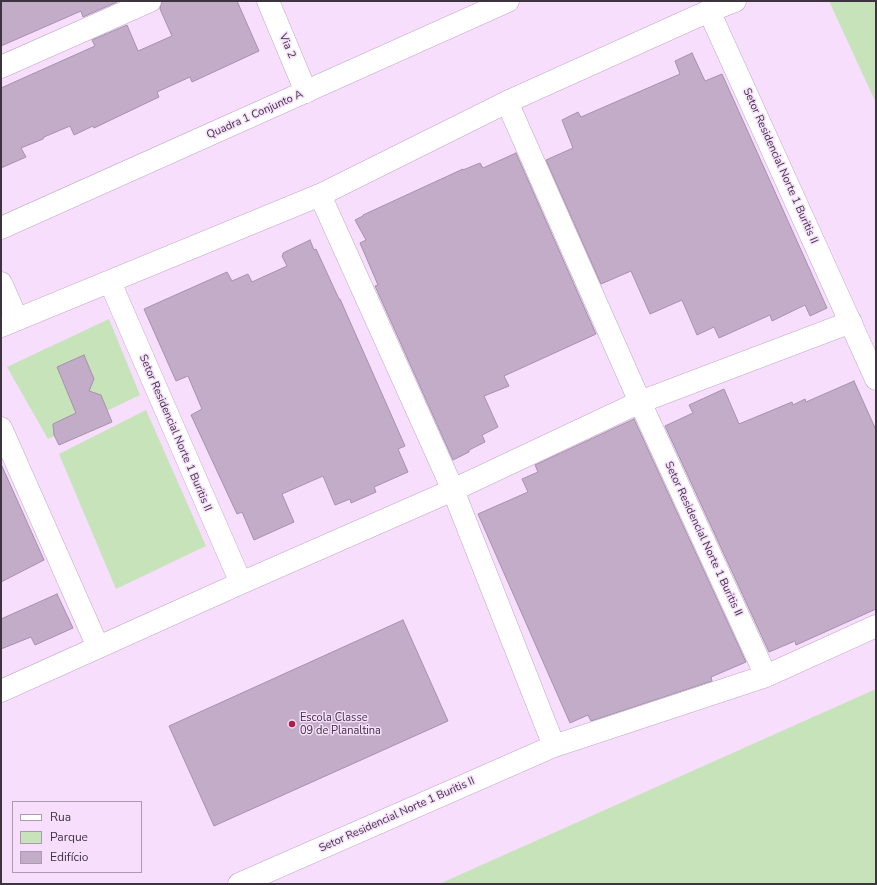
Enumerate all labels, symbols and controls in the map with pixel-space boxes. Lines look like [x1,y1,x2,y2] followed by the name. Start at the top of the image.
[276,32,298,60] street label: Via 2
[740,86,820,246] street label: Setor Residencial Norte 1 Buritis II
[205,88,305,142] street label: Quadra 1 Conjunto A
[136,353,214,513] street label: Setor Residencial Norte 1 Buritis II
[661,460,745,618] street label: Setor Residencial Norte 1 Buritis II
[300,711,381,737] place label: Escola Classe 09 de Planaltina
[287,719,297,729] marker: Escola Classe 09 de Planaltina
[317,775,477,855] street label: Setor Residencial Norte 1 Buritis II
[12,801,142,873] legend
[50,809,71,825] text: Rua
[50,829,88,845] text: Parque
[50,849,89,865] text: Edifício

